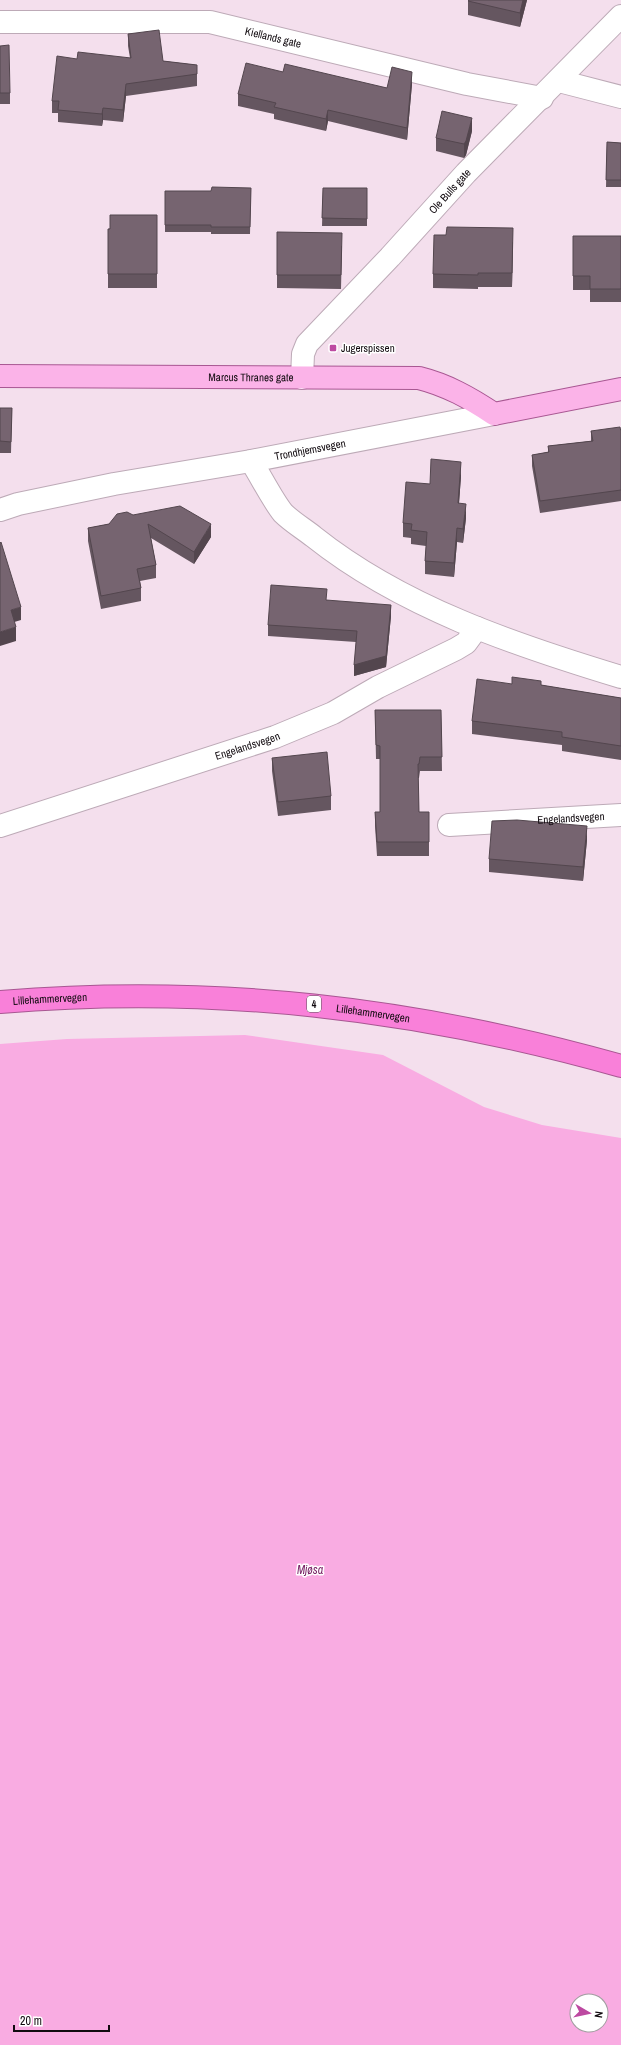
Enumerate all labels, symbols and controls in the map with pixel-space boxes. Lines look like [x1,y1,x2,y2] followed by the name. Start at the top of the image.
[244,24,303,51] street label: Kiellands gate
[426,165,474,217] street label: Ole Bulls gate
[341,341,395,355] place label: Jugerspissen
[328,343,338,353] marker: Jugerspissen
[208,370,294,384] street label: Marcus Thranes gate
[273,436,347,463] street label: Trondhjemsvegen
[213,729,282,763] street label: Engelandsvegen
[537,809,605,827] street label: Engelandsvegen
[12,990,87,1008] street label: Lillehammervegen
[307,996,321,1012] road number: 4
[335,1001,411,1025] street label: Lillehammervegen
[297,1562,324,1578] water label: Mjøsa
[569,1993,609,2033] north arrow
[14,2007,109,2033] scale bar
[591,2010,606,2019] text: N
[20,2013,42,2029] text: 20 m

